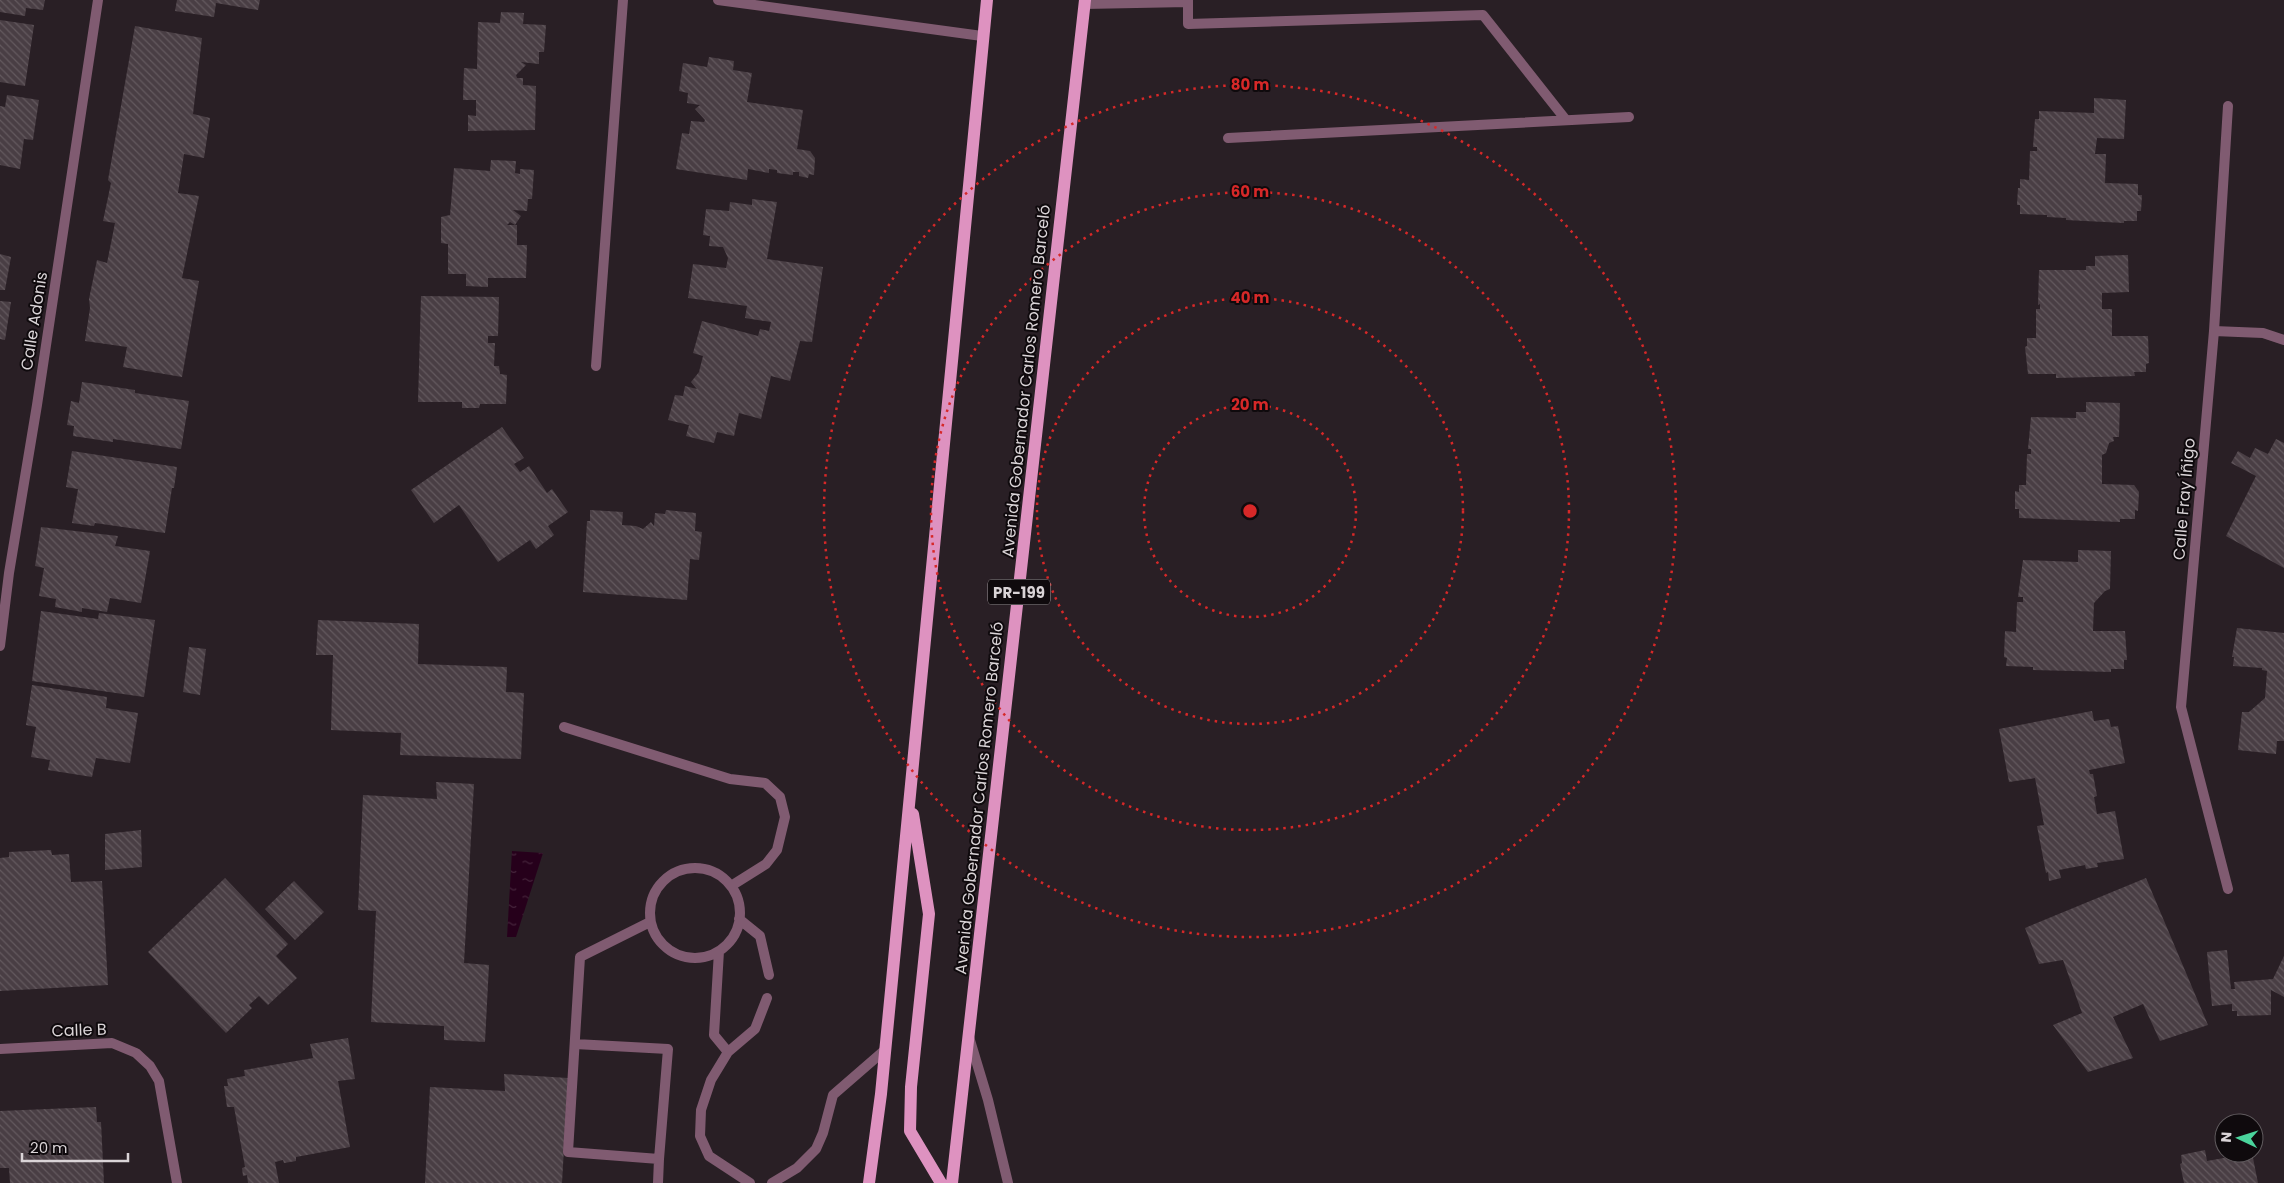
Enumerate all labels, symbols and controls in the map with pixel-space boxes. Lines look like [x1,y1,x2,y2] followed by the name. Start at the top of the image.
[1231,74,1269,95] text: 80 m
[1231,181,1269,202] text: 60 m
[996,203,1056,559] street label: Avenida Gobernador Carlos Romero Barceló
[15,270,53,372] street label: Calle Adonis
[1230,287,1270,308] text: 40 m
[1231,394,1269,415] text: 20 m
[2167,437,2201,561] street label: Calle Fray Íñigo
[1241,502,1259,520] centre of rings
[988,580,1050,604] road number: PR-199
[949,620,1009,976] street label: Avenida Gobernador Carlos Romero Barceló
[51,1018,107,1042] street label: Calle B
[2214,1113,2264,1163] north arrow
[22,1130,129,1162] scale bar
[2216,1131,2236,1143] text: N
[30,1137,68,1158] text: 20 m

